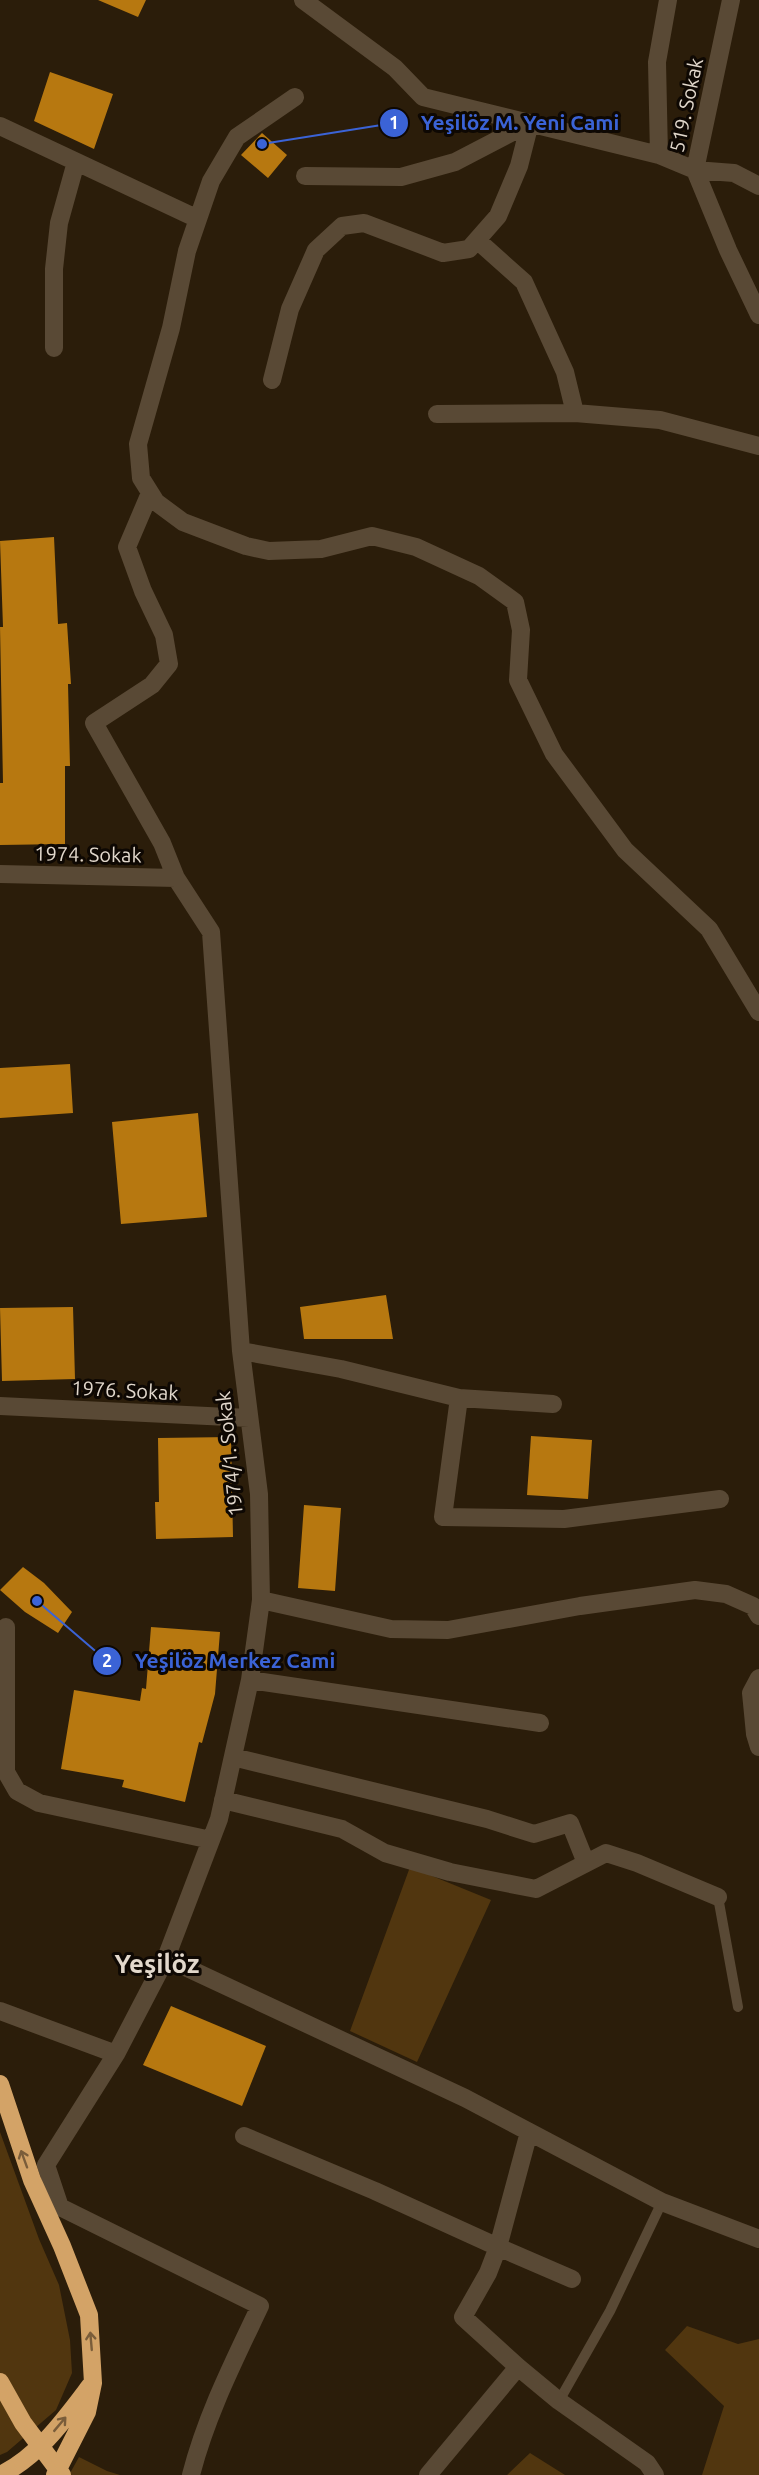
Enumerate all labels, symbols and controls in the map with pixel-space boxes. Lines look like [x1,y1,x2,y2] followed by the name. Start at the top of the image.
[665,56,707,154] street label: 519. Sokak
[379,104,631,143] callout: Yeşilöz M. Yeni Cami
[421,110,619,134] text: Yeşilöz M. Yeni Cami
[389,112,399,132] text: 1
[34,842,142,866] street label: 1974. Sokak
[71,1376,179,1404] street label: 1976. Sokak
[211,1390,247,1518] street label: 1974/1. Sokak
[92,1641,347,1680] callout: Yeşilöz Merkez Cami
[135,1648,335,1672] text: Yeşilöz Merkez Cami
[102,1650,112,1670] text: 2
[114,1949,200,1979] district label: Yeşilöz
[18,2150,29,2168] one-way arrow
[85,2331,96,2351] one-way arrow
[53,2417,67,2432] one-way arrow

